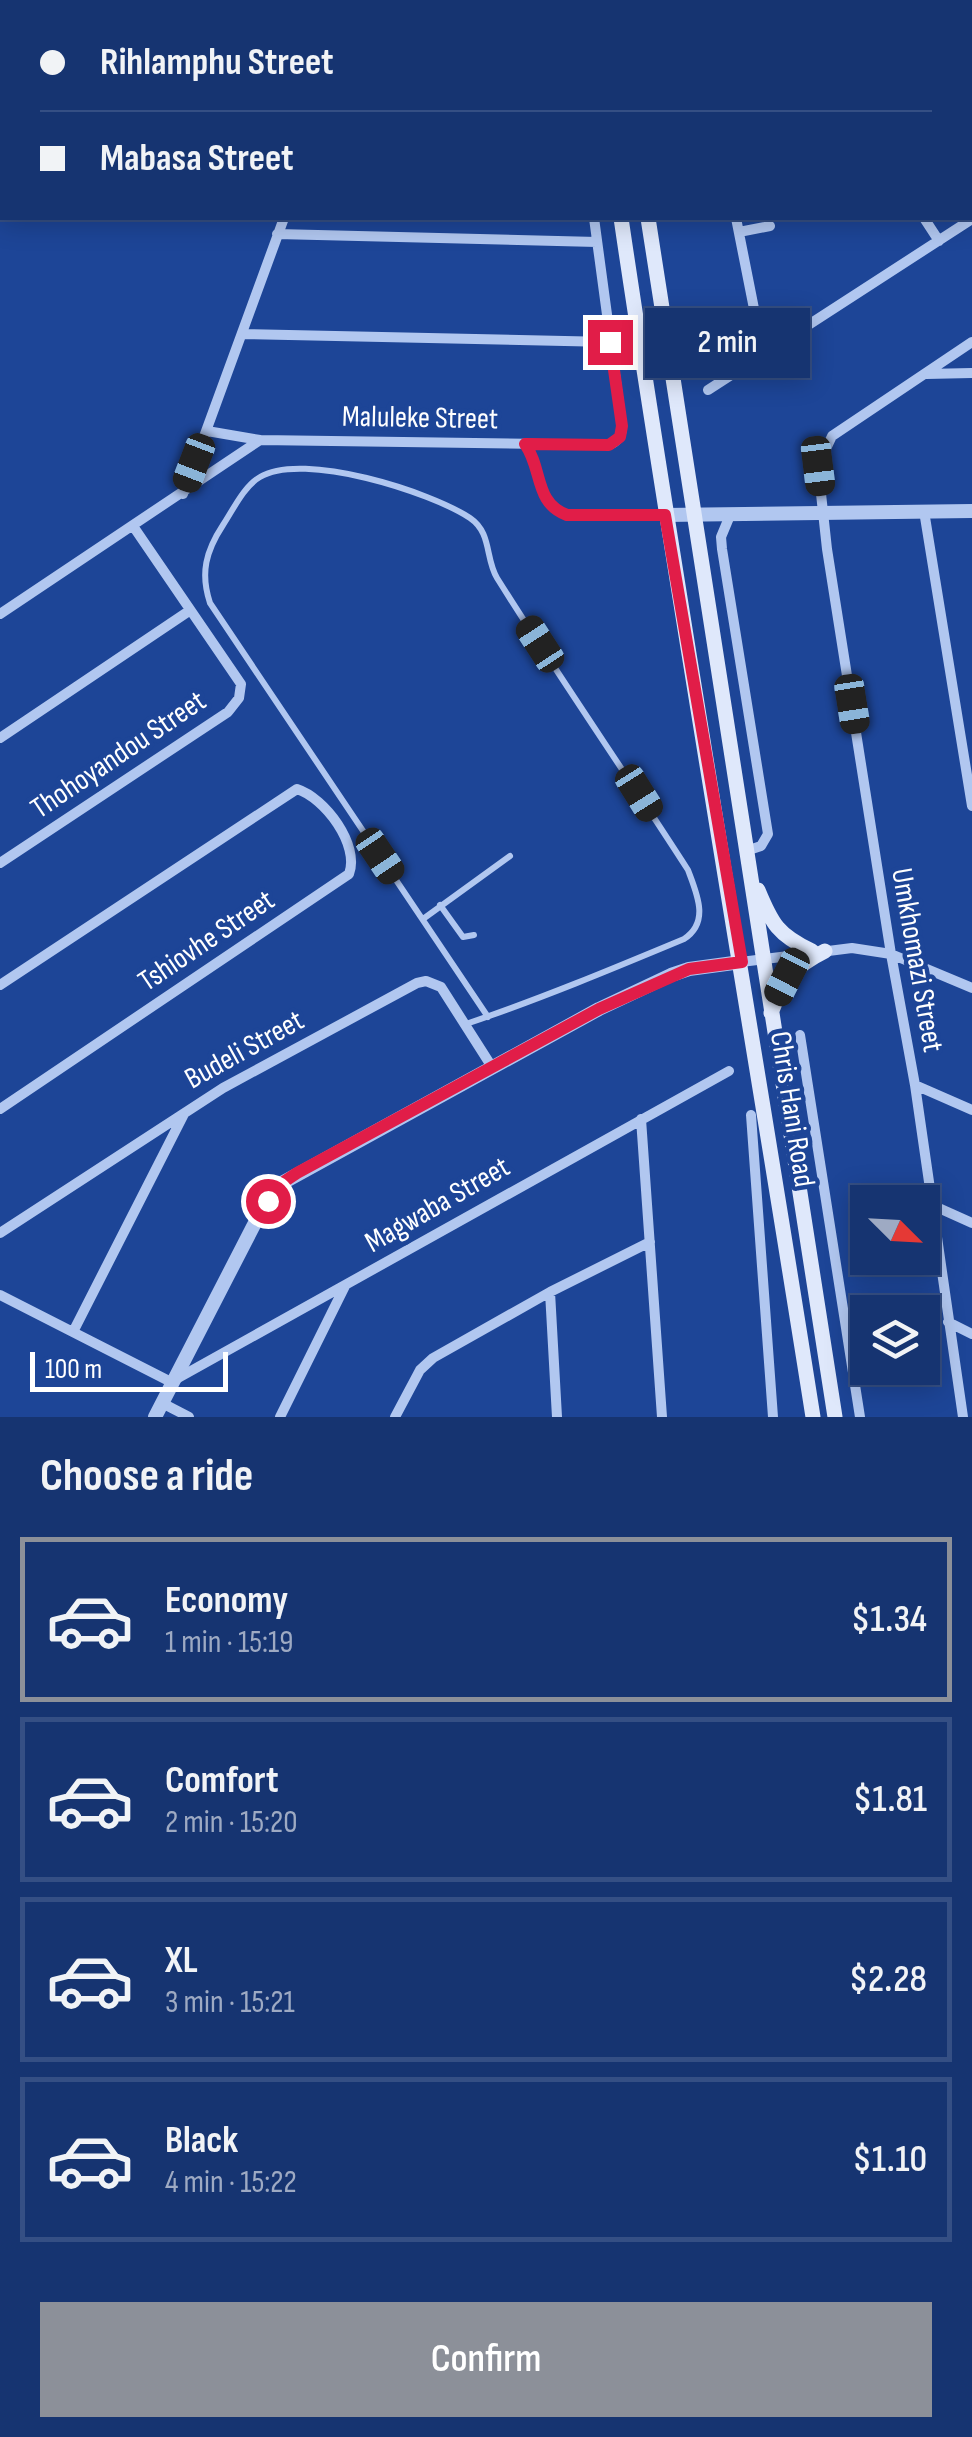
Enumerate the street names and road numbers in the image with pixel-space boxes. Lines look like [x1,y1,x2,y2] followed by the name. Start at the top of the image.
[342,399,498,437] street label: Maluleke Street
[24,683,213,827] street label: Thohoyandou Street
[883,865,951,1055] street label: Umkhomazi Street
[132,882,281,999] street label: Tshiovhe Street
[179,1003,310,1097] street label: Budeli Street
[762,1029,822,1190] street label: Chris Hani Road
[359,1149,516,1261] street label: Magwaba Street

